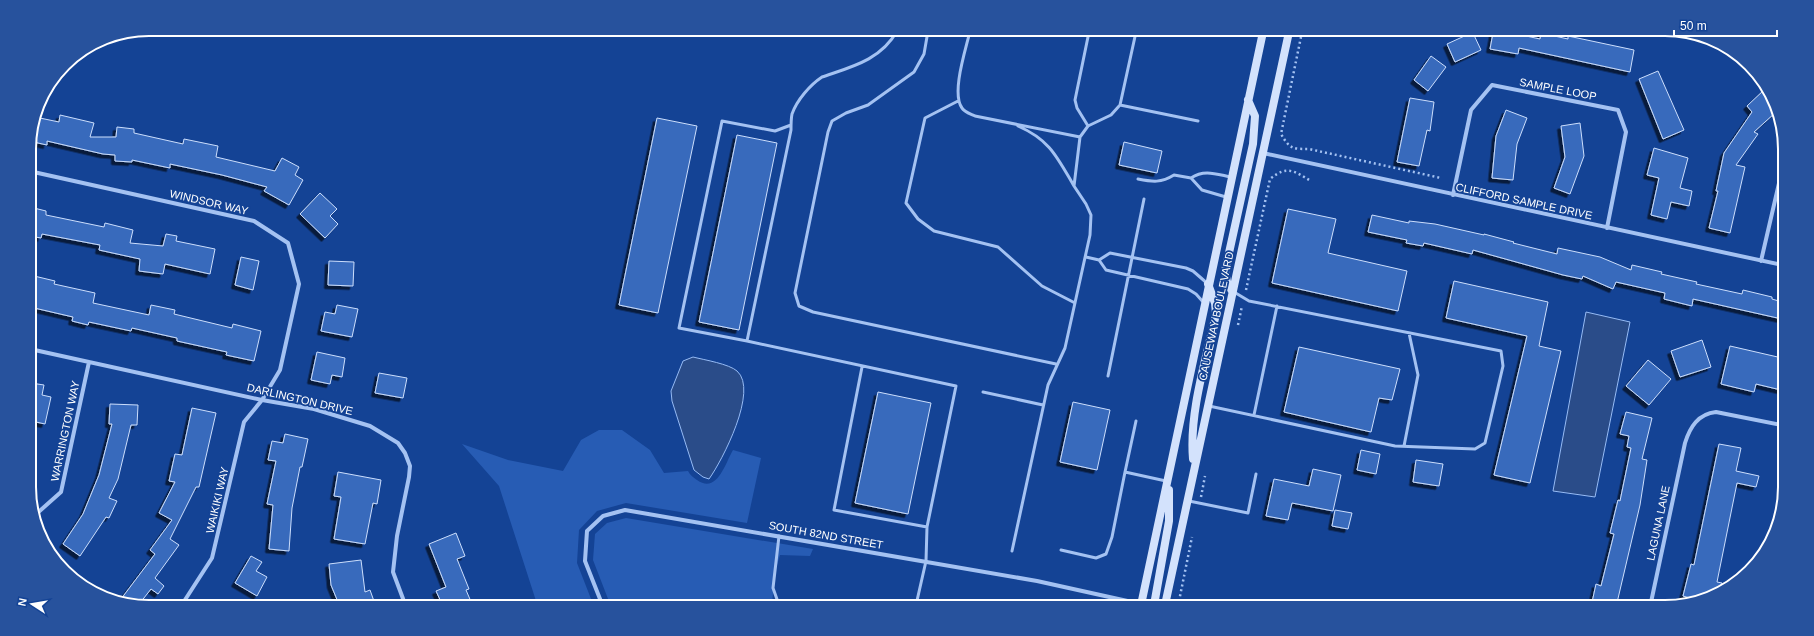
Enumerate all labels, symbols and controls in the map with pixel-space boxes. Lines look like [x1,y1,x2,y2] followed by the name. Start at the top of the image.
[1674,12,1777,38] scale bar
[1680,19,1707,33] text: 50 m
[1518,76,1598,102] street label: SAMPLE LOOP
[1455,181,1593,221] street label: CLIFFORD SAMPLE DRIVE
[169,187,250,217] street label: WINDSOR WAY
[1196,250,1236,382] street label: CAUSEWAY BOULEVARD
[48,379,82,482] street label: WARRINGTON WAY
[246,381,354,417] street label: DARLINGTON DRIVE
[204,465,231,535] street label: WAIKIKI WAY
[1644,484,1672,562] street label: LAGUNA LANE
[768,519,884,551] street label: SOUTH 82ND STREET
[12,584,52,624] north arrow
[16,597,29,607] text: N

